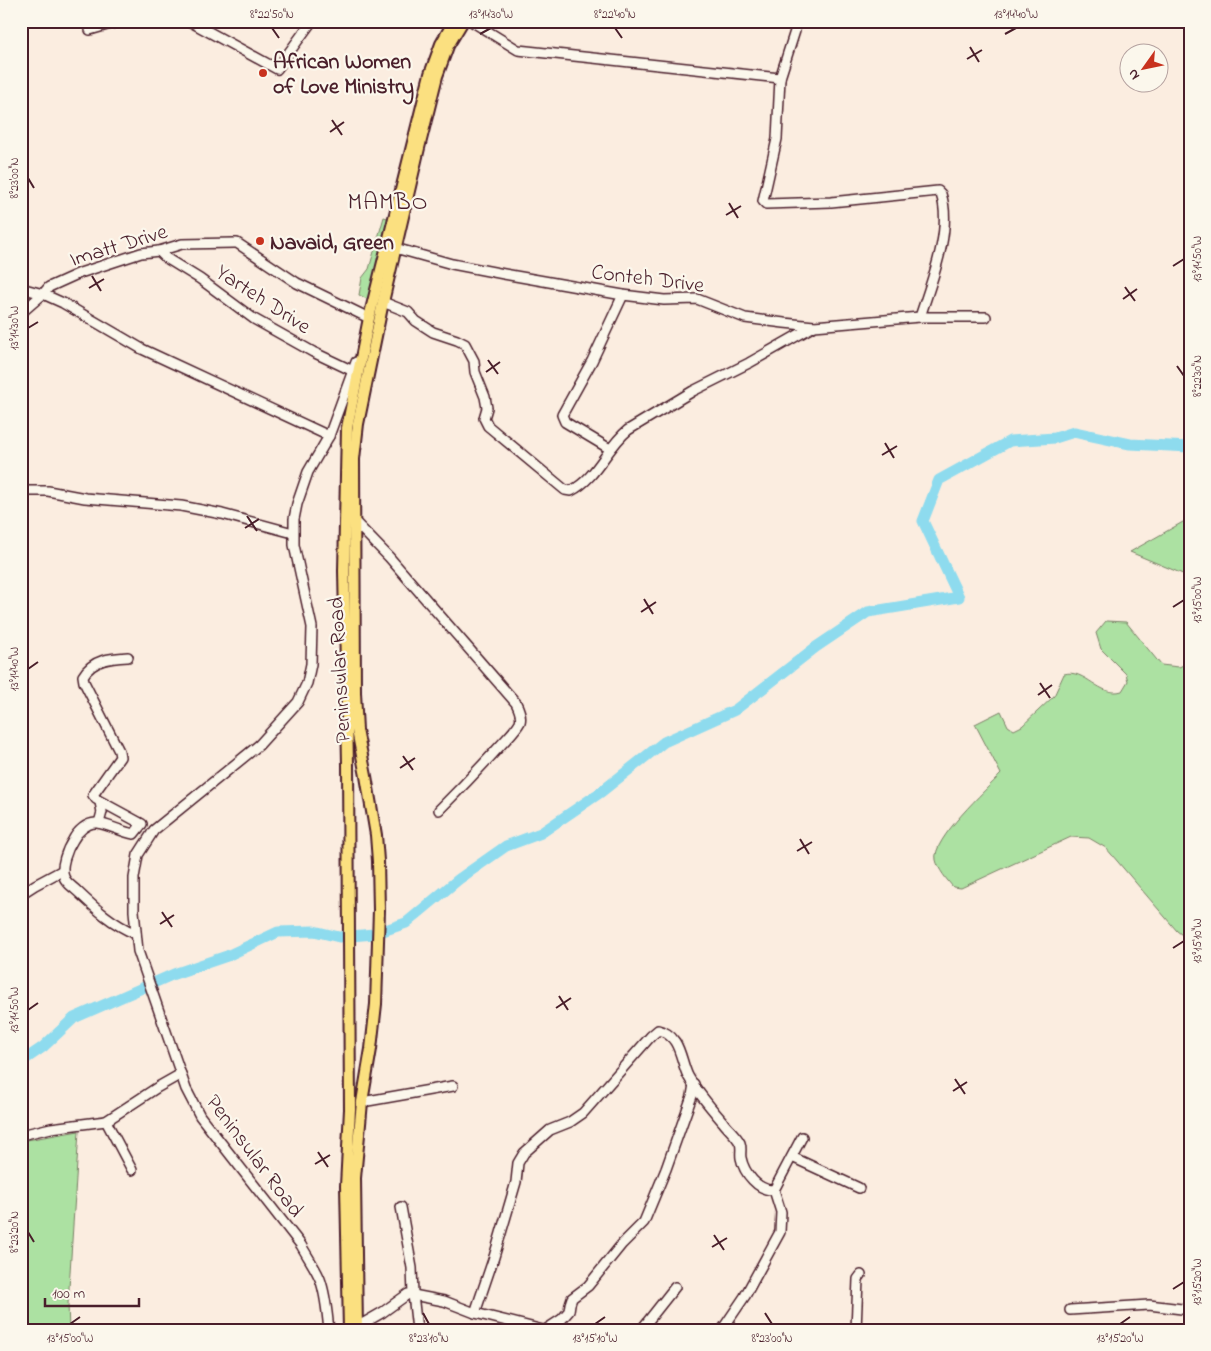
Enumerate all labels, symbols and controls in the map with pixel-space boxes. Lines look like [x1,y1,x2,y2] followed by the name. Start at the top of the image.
[250,6,294,24] text: 8°22'50"N
[469,6,513,24] text: 13°14'30"W
[594,6,636,24] text: 8°22'40"N
[994,6,1038,24] text: 13°14'40"W
[1118,42,1168,92] north arrow
[273,47,414,105] place label: African Women of Love Ministry
[1123,65,1146,84] text: N
[257,67,269,79] marker: African Women of Love Ministry
[6,157,24,199] text: 8°23'00"N
[348,186,428,221] district label: MAMBO
[66,217,172,277] street label: Imatt Drive
[270,228,394,260] place label: Navaid, Green
[254,235,266,247] marker: Navaid, Green
[1189,236,1207,282] text: 13°14'50"W
[589,257,706,303] street label: Conteh Drive
[208,258,316,343] street label: Yarteh Drive
[6,306,24,350] text: 13°14'30"W
[1189,355,1207,397] text: 8°22'30"N
[1189,577,1207,623] text: 13°15'00"W
[321,596,361,744] street label: Peninsular Road
[6,647,24,691] text: 13°14'40"W
[1189,918,1207,964] text: 13°15'10"W
[6,987,24,1033] text: 13°14'50"W
[197,1089,310,1225] street label: Peninsular Road
[6,1211,24,1253] text: 8°23'20"N
[1189,1258,1207,1306] text: 13°15'20"W
[45,1276,139,1308] scale bar
[52,1283,85,1305] text: 100 m
[47,1330,93,1348] text: 13°15'00"W
[409,1330,449,1348] text: 8°23'10"N
[572,1330,618,1348] text: 13°15'10"W
[751,1330,793,1348] text: 8°23'00"N
[1096,1330,1144,1348] text: 13°15'20"W

